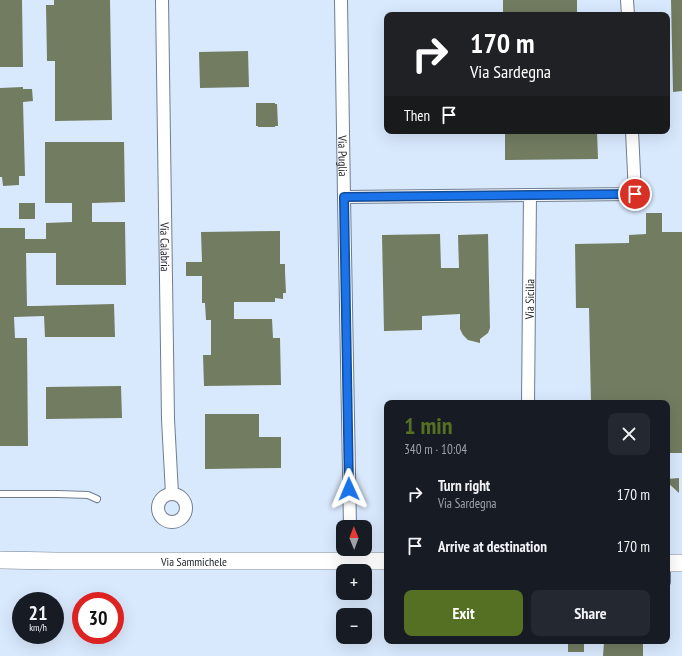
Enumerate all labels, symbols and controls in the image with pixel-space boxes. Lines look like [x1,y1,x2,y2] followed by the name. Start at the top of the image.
[470,24,534,61] text: 170 m
[404,28,456,80] icon: right
[470,60,551,83] text: Via Sardegna
[438,104,460,126] icon: arrive
[404,106,430,125] text: Then
[336,134,351,177] street label: Via Puglia
[618,177,652,211] pin
[624,183,646,205] icon: arrive
[158,221,173,272] street label: Via Calabria
[521,279,537,320] street label: Via Sicilia
[404,410,452,441] text: 1 min
[608,413,650,455] button: close
[404,441,467,458] text: 340 m · 10:04
[328,468,370,510] position arrow
[438,476,490,495] text: Turn right
[404,483,426,505] icon: right
[617,485,650,504] text: 170 m
[438,495,497,512] text: Via Sardegna
[336,520,372,556] north arrow
[336,520,372,644] map controls
[404,535,426,557] icon: arrive
[438,537,547,556] text: Arrive at destination
[617,537,650,556] text: 170 m
[160,554,227,569] street label: Via Sammichele
[336,564,372,600] button: +
[404,590,523,636] button: Exit
[531,590,650,636] button: Share
[72,592,124,644] speed limit sign: 30
[28,600,48,626] text: 21
[336,608,372,644] button: −
[29,621,47,634] text: km/h

